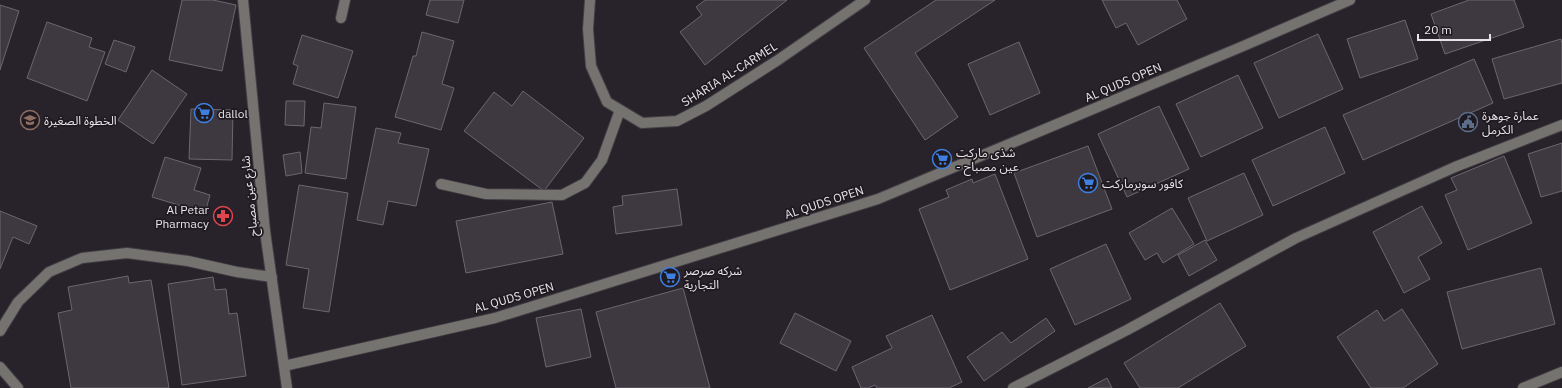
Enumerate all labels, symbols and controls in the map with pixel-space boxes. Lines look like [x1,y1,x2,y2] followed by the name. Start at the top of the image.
[1418,16,1490,42] scale bar
[1424,22,1452,37] text: 20 m
[678,39,780,109] street label: SHARIA AL-CARMEL
[1082,59,1164,105] street label: AL QUDS OPEN
[193,102,215,124] supermarket icon: dallol
[218,106,248,121] place label: dallol
[1482,108,1539,137] place label: عمارة جوهرة الكرمل
[19,109,41,131] school or university icon: الخطوة الصغيرة
[1457,111,1479,133] public building icon: عمارة جوهرة الكرمل
[44,113,117,128] place label: الخطوة الصغيرة
[956,145,1019,176] place label: شذى ماركت - عين مصباح
[931,148,953,170] supermarket icon: شذى ماركت - عين مصباح
[237,155,263,237] street label: شارع عين مصباح
[1077,172,1099,194] supermarket icon: كافور سوبرماركت
[1102,176,1184,191] place label: كافور سوبرماركت
[783,182,865,222] street label: AL QUDS OPEN
[155,202,210,231] place label: Al Petar Pharmacy
[212,205,234,227] pharmacy icon: Al Petar Pharmacy
[683,263,742,292] place label: شركه صرصر التجارية
[659,266,681,288] supermarket icon: شركه صرصر التجارية
[472,278,556,316] street label: AL QUDS OPEN

